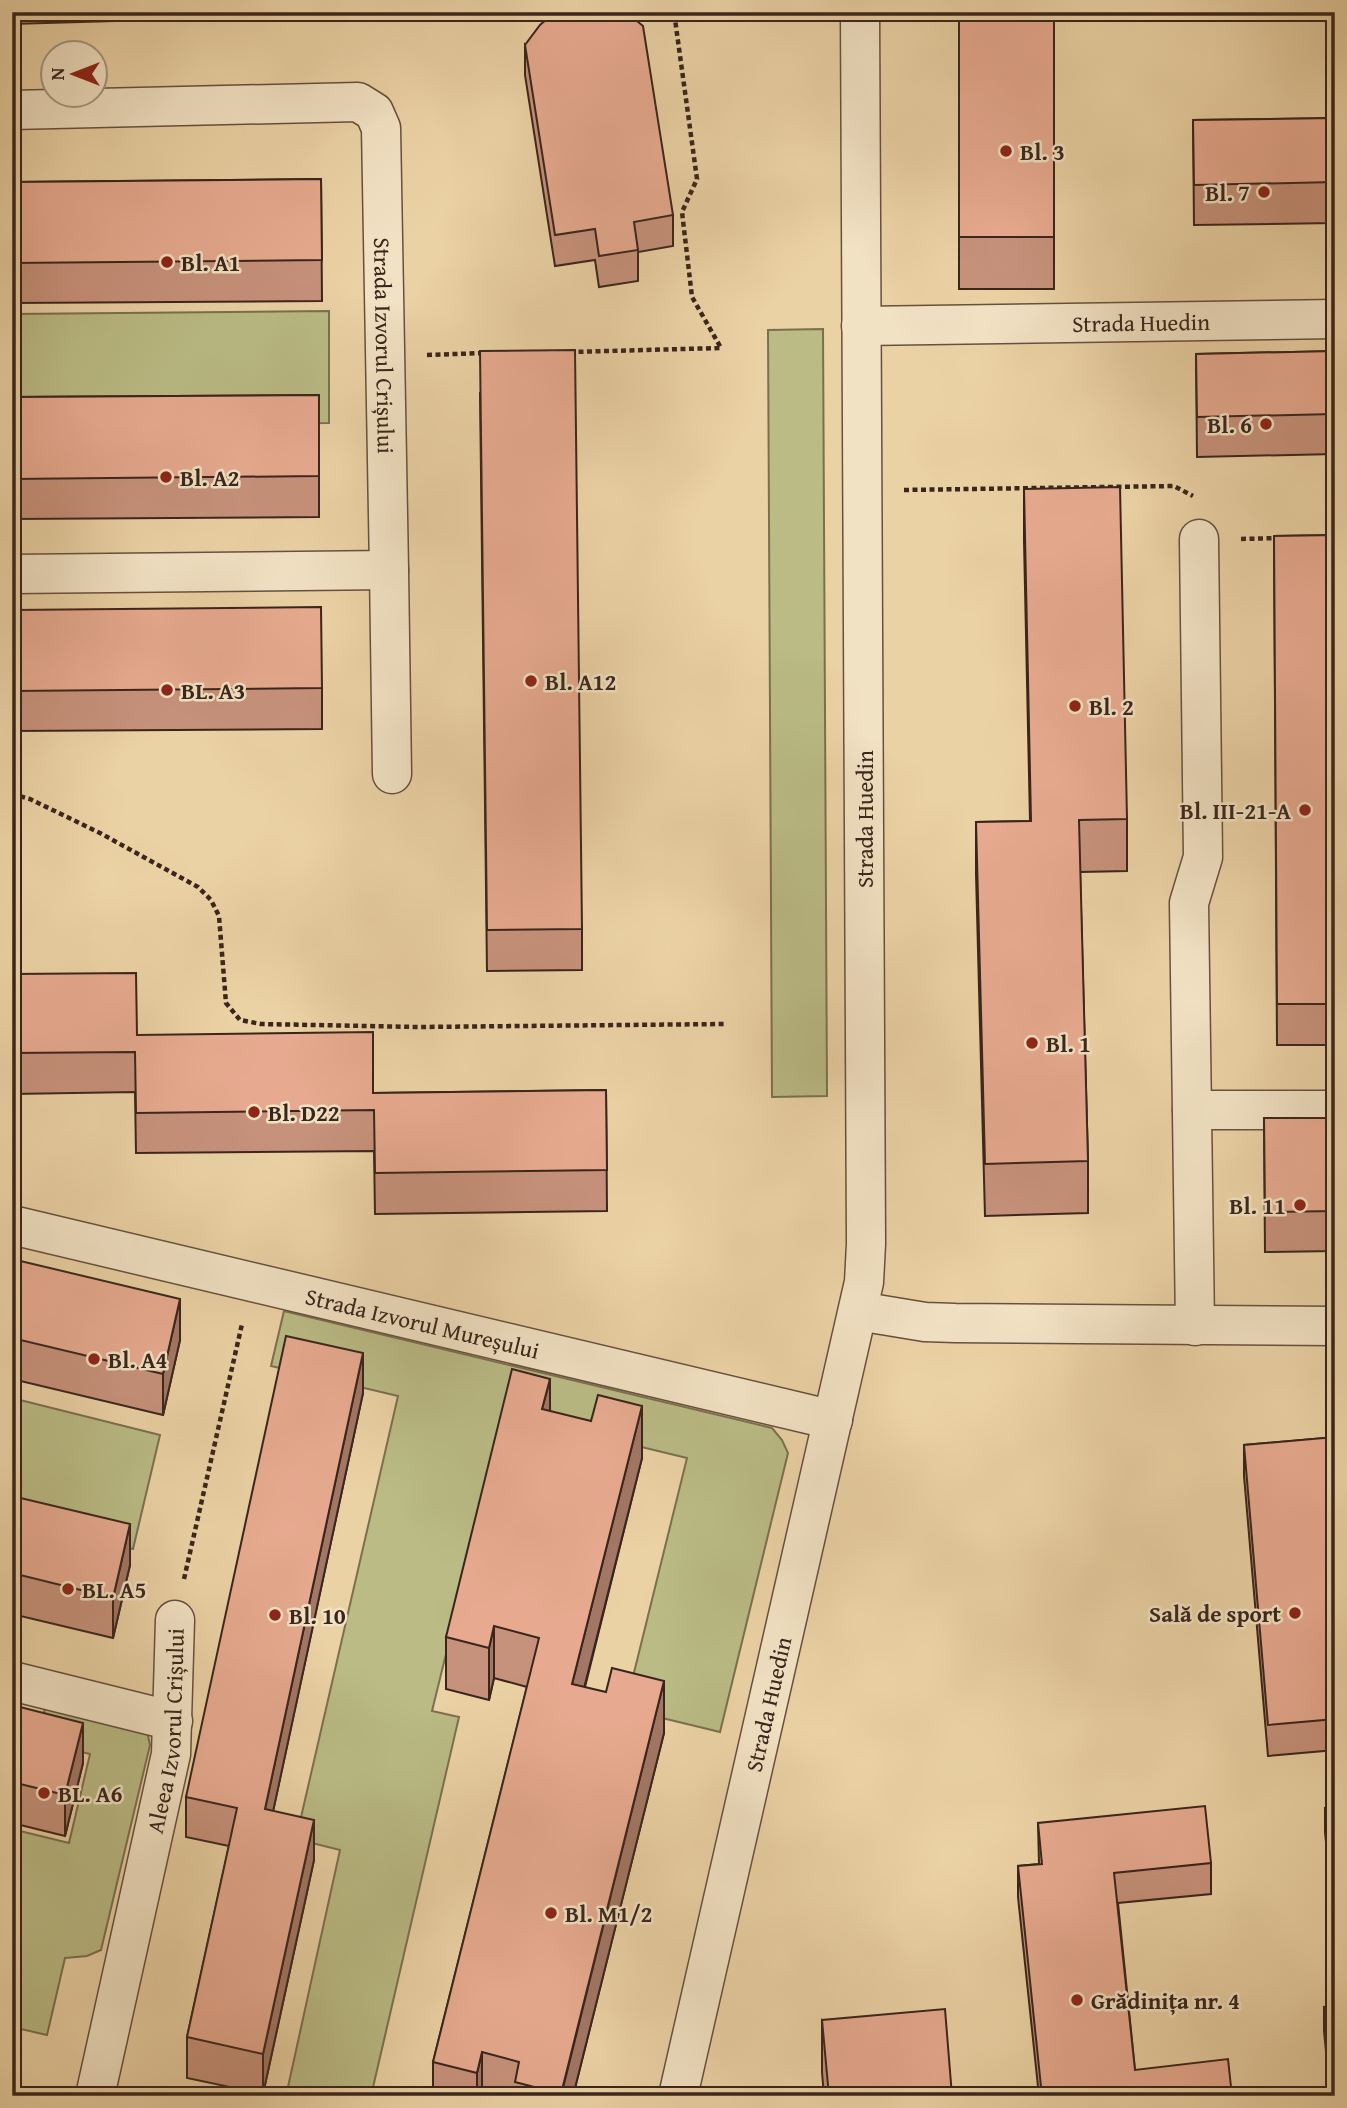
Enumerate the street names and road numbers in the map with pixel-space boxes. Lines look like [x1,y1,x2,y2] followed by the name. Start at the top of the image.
[366,237,403,454] street label: Strada Izvorul Crișului
[1072,304,1210,339] street label: Strada Huedin
[848,750,881,888] street label: Strada Huedin
[302,1279,543,1366] street label: Strada Izvorul Mureșului
[137,1628,191,1836] street label: Aleea Izvorul Crișului
[736,1633,799,1775] street label: Strada Huedin

